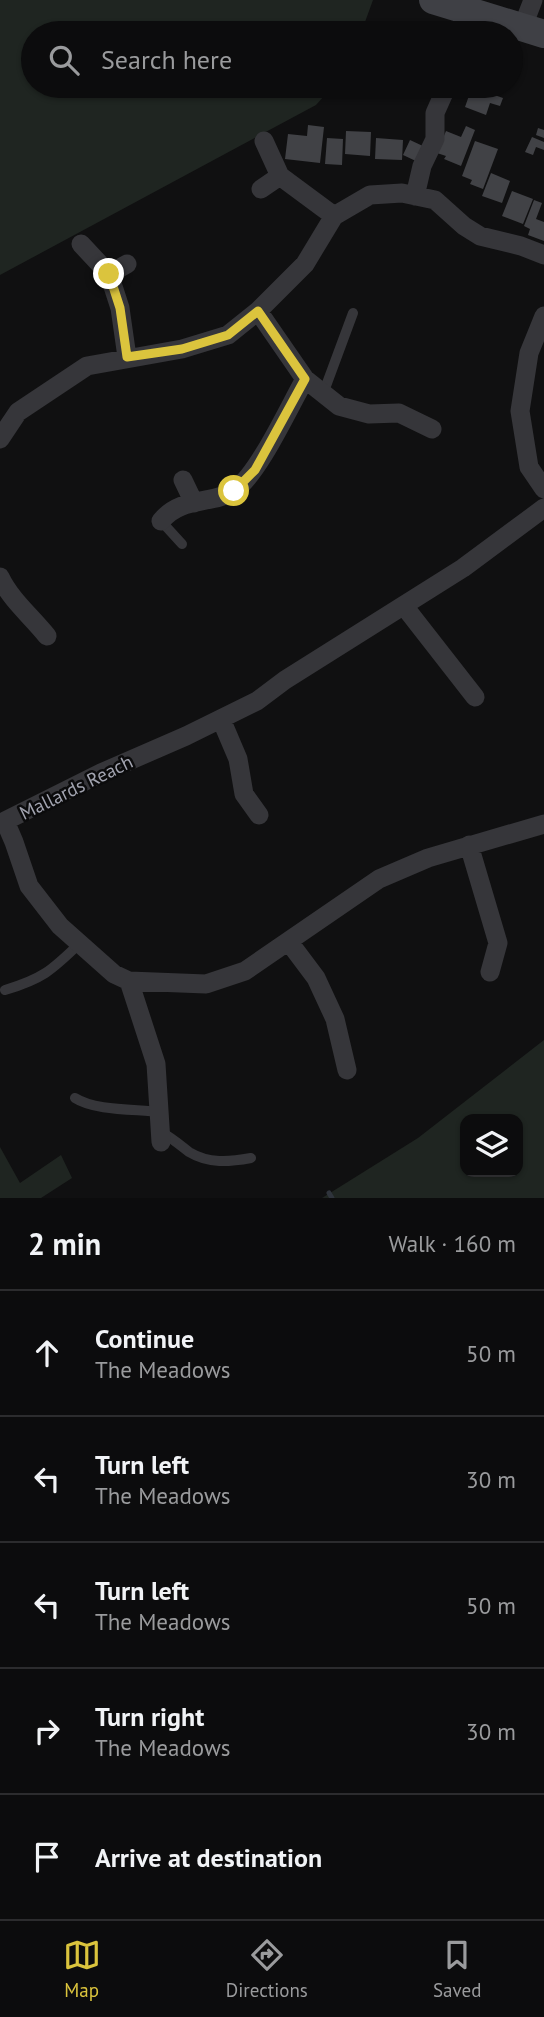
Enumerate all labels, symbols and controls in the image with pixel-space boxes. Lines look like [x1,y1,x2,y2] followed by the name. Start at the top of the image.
[21,21,523,98] search box
[45,41,83,79] icon: search
[101,43,232,76] text: Search here
[93,258,124,289] route end
[218,475,249,506] route start
[15,749,137,825] street label: Mallards Reach
[460,1114,523,1177] map controls
[460,1114,523,1177] button: layers
[28,1224,101,1263] text: 2 min
[389,1229,516,1258] text: Walk · 160 m
[95,1322,194,1355] text: Continue
[28,1334,66,1372] icon: ahead
[466,1339,516,1368] text: 50 m
[95,1355,231,1384] text: The Meadows
[95,1448,189,1481] text: Turn left
[28,1460,66,1498] icon: left
[466,1465,516,1494] text: 30 m
[95,1481,231,1510] text: The Meadows
[95,1574,189,1607] text: Turn left
[28,1586,66,1624] icon: left
[466,1591,516,1620] text: 50 m
[95,1607,231,1636] text: The Meadows
[95,1700,204,1733] text: Turn right
[28,1712,66,1750] icon: right
[466,1717,516,1746] text: 30 m
[95,1733,231,1762] text: The Meadows
[28,1838,66,1876] icon: arrive
[95,1841,322,1874] text: Arrive at destination
[63,1936,101,2002] tab: Map
[226,1936,308,2002] tab: Directions
[433,1936,481,2002] tab: Saved

